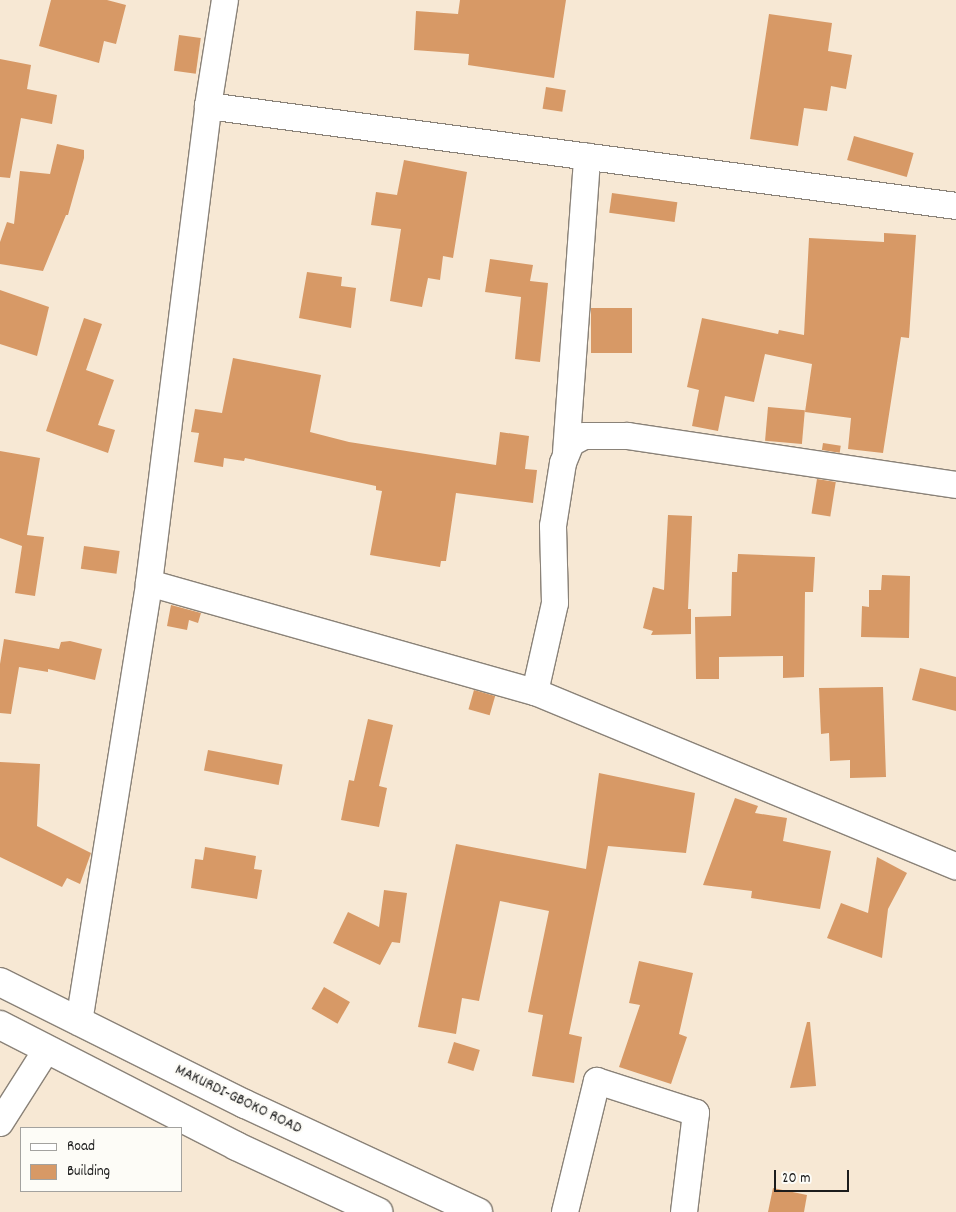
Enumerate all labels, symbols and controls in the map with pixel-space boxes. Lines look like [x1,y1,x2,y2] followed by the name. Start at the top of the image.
[171,1061,305,1139] street label: MAKURDI-GBOKO ROAD
[20,1127,182,1192] legend
[67,1136,95,1158] text: Road
[776,1160,851,1192] scale bar
[67,1161,110,1183] text: Building
[782,1168,810,1190] text: 20 m

